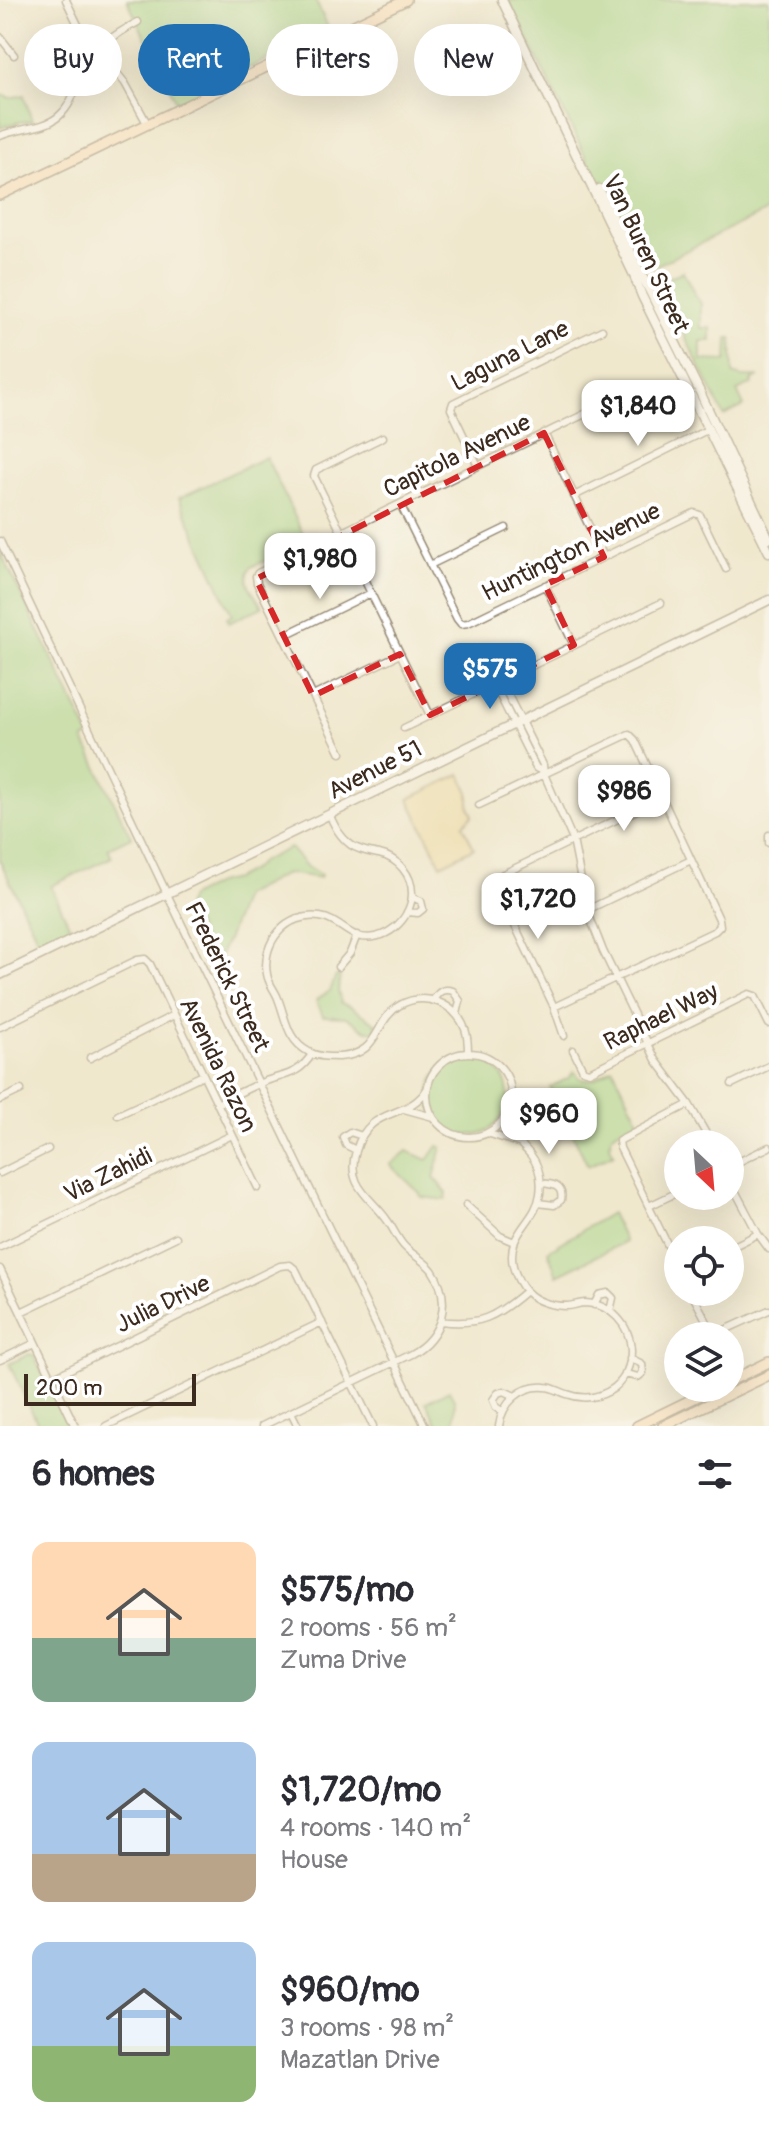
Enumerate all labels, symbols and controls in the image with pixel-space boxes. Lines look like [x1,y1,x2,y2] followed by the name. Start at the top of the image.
[24,24,122,96] chip: Buy
[138,24,250,96] chip: Rent
[266,24,398,96] chip: Filters
[414,24,522,96] chip: New
[596,170,696,339] street label: Van Buren Street
[446,314,574,398] street label: Laguna Lane
[573,380,703,448] pin: $1,840
[600,390,676,422] text: $1,840
[379,408,535,504] street label: Capitola Avenue
[477,496,665,608] street label: Huntington Avenue
[255,533,385,601] pin: $1,980
[282,543,358,575] text: $1,980
[443,643,537,711] pin: $575
[462,653,518,685] text: $575
[323,734,427,806] street label: Avenue 51
[577,765,671,833] pin: $986
[596,775,652,807] text: $986
[473,873,603,941] pin: $1,720
[500,883,576,915] text: $1,720
[178,897,276,1057] street label: Frederick Street
[599,977,723,1057] street label: Raphael Way
[173,993,263,1137] street label: Avenida Razon
[502,1088,596,1156] pin: $960
[519,1098,579,1130] text: $960
[664,1130,744,1210] north arrow
[664,1130,744,1402] map controls
[59,1141,157,1209] street label: Via Zahidi
[664,1226,744,1306] button: locate
[111,1269,215,1339] street label: Julia Drive
[664,1322,744,1402] button: layers
[24,1370,196,1406] scale bar
[36,1374,103,1402] text: 200 m
[693,1452,737,1496] icon: filters
[32,1453,155,1496] text: 6 homes
[280,1569,414,1612] text: $575/mo
[96,1574,192,1670] icon: home
[280,1612,457,1644] text: 2 rooms · 56 m²
[280,1644,406,1676] text: Zuma Drive
[280,1769,441,1812] text: $1,720/mo
[96,1774,192,1870] icon: home
[280,1812,471,1844] text: 4 rooms · 140 m²
[280,1844,348,1876] text: House
[280,1969,420,2012] text: $960/mo
[96,1974,192,2070] icon: home
[280,2012,454,2044] text: 3 rooms · 98 m²
[280,2044,440,2076] text: Mazatlan Drive

